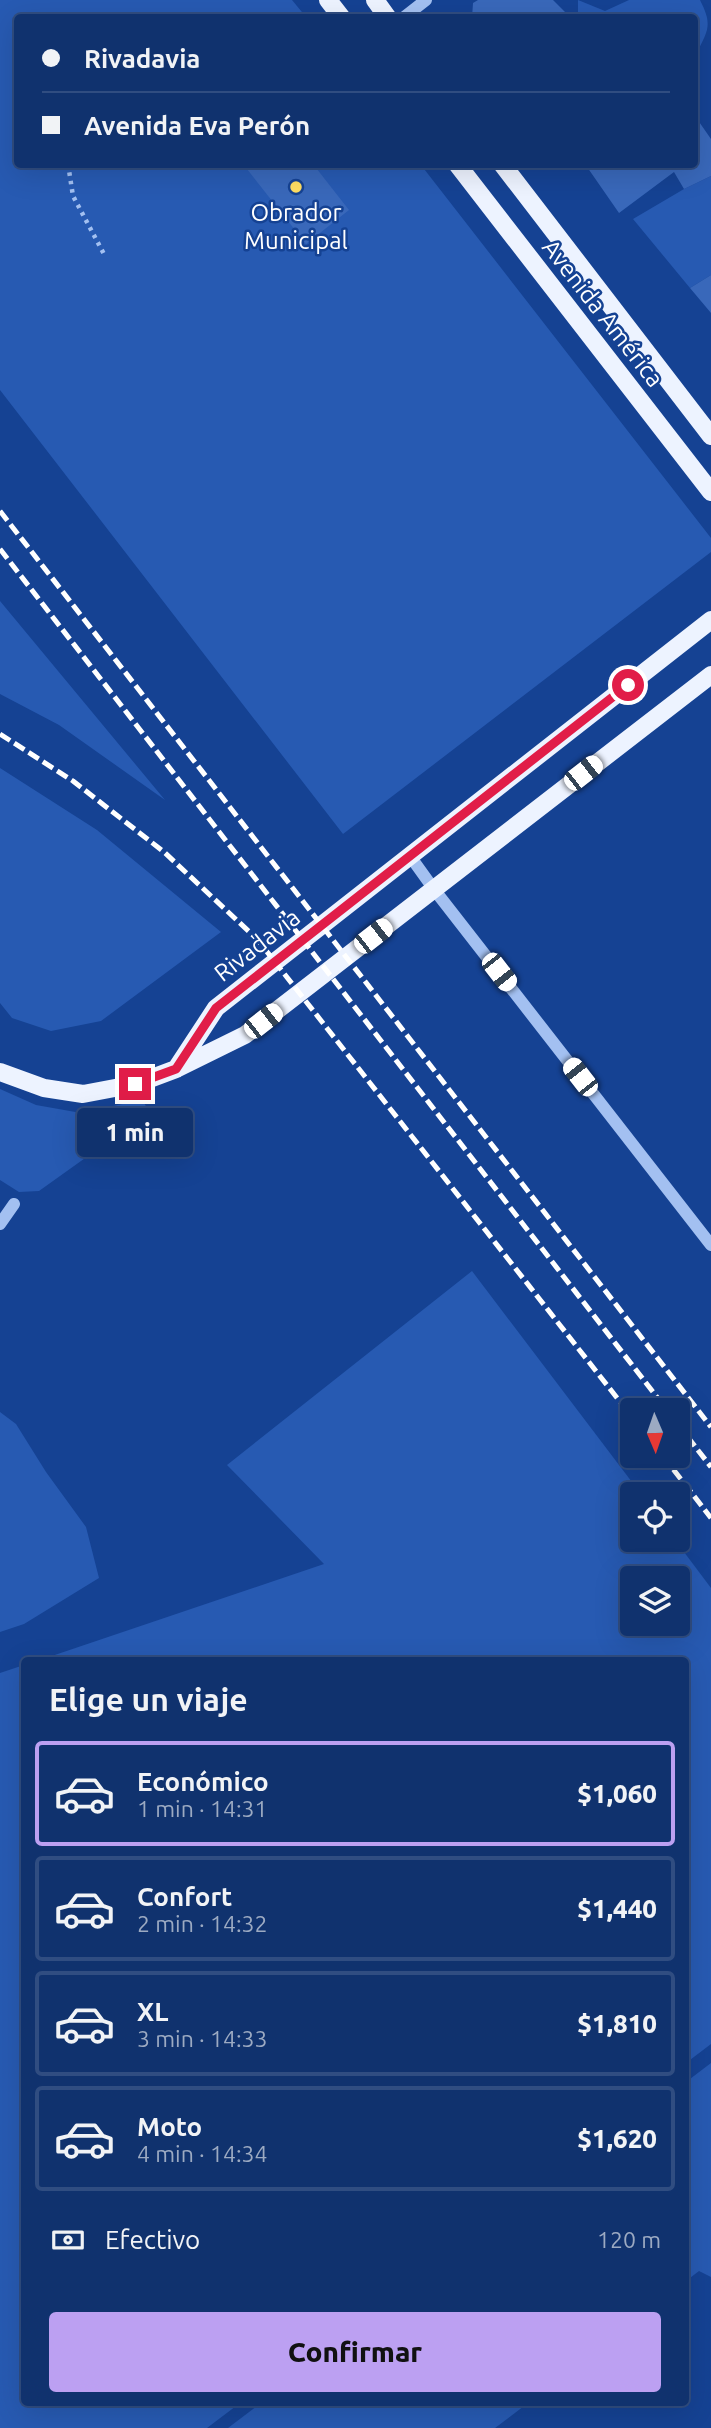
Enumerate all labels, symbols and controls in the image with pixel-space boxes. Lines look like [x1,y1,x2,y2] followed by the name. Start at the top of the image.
[84,44,200,73] text: Rivadavia
[84,111,310,140] text: Avenida Eva Perón
[288,179,304,195] marker: Obrador Municipal
[244,199,348,254] place label: Obrador Municipal
[537,234,669,392] street label: Avenida América
[612,669,644,701] route start
[560,752,607,794] car
[209,903,305,987] street label: Rivadavia
[350,915,397,957] car
[478,949,521,995] car
[240,1000,287,1042] car
[559,1054,602,1100] car
[119,1068,151,1100] route end
[77,1108,193,1158] callout: 1 min
[106,1120,164,1145] text: 1 min
[620,1398,690,1468] north arrow
[620,1398,690,1636] map controls
[620,1482,690,1552] button: locate
[620,1566,690,1636] button: layers
[49,1681,248,1717] text: Elige un viaje
[53,1762,116,1825] icon: car
[137,1767,269,1796] text: Económico
[577,1779,657,1808] text: $1,060
[137,1796,268,1821] text: 1 min · 14:31
[53,1877,116,1940] icon: car
[137,1882,232,1911] text: Confort
[577,1894,657,1923] text: $1,440
[137,1911,268,1936] text: 2 min · 14:32
[53,1992,116,2055] icon: car
[137,1997,168,2026] text: XL
[577,2009,657,2038] text: $1,810
[137,2026,268,2051] text: 3 min · 14:33
[53,2107,116,2170] icon: car
[137,2112,202,2141] text: Moto
[577,2124,657,2153] text: $1,620
[137,2141,268,2166] text: 4 min · 14:34
[49,2221,87,2259] icon: cash
[105,2225,200,2254] text: Efectivo
[597,2227,661,2252] text: 120 m
[49,2312,661,2392] button: Confirmar

